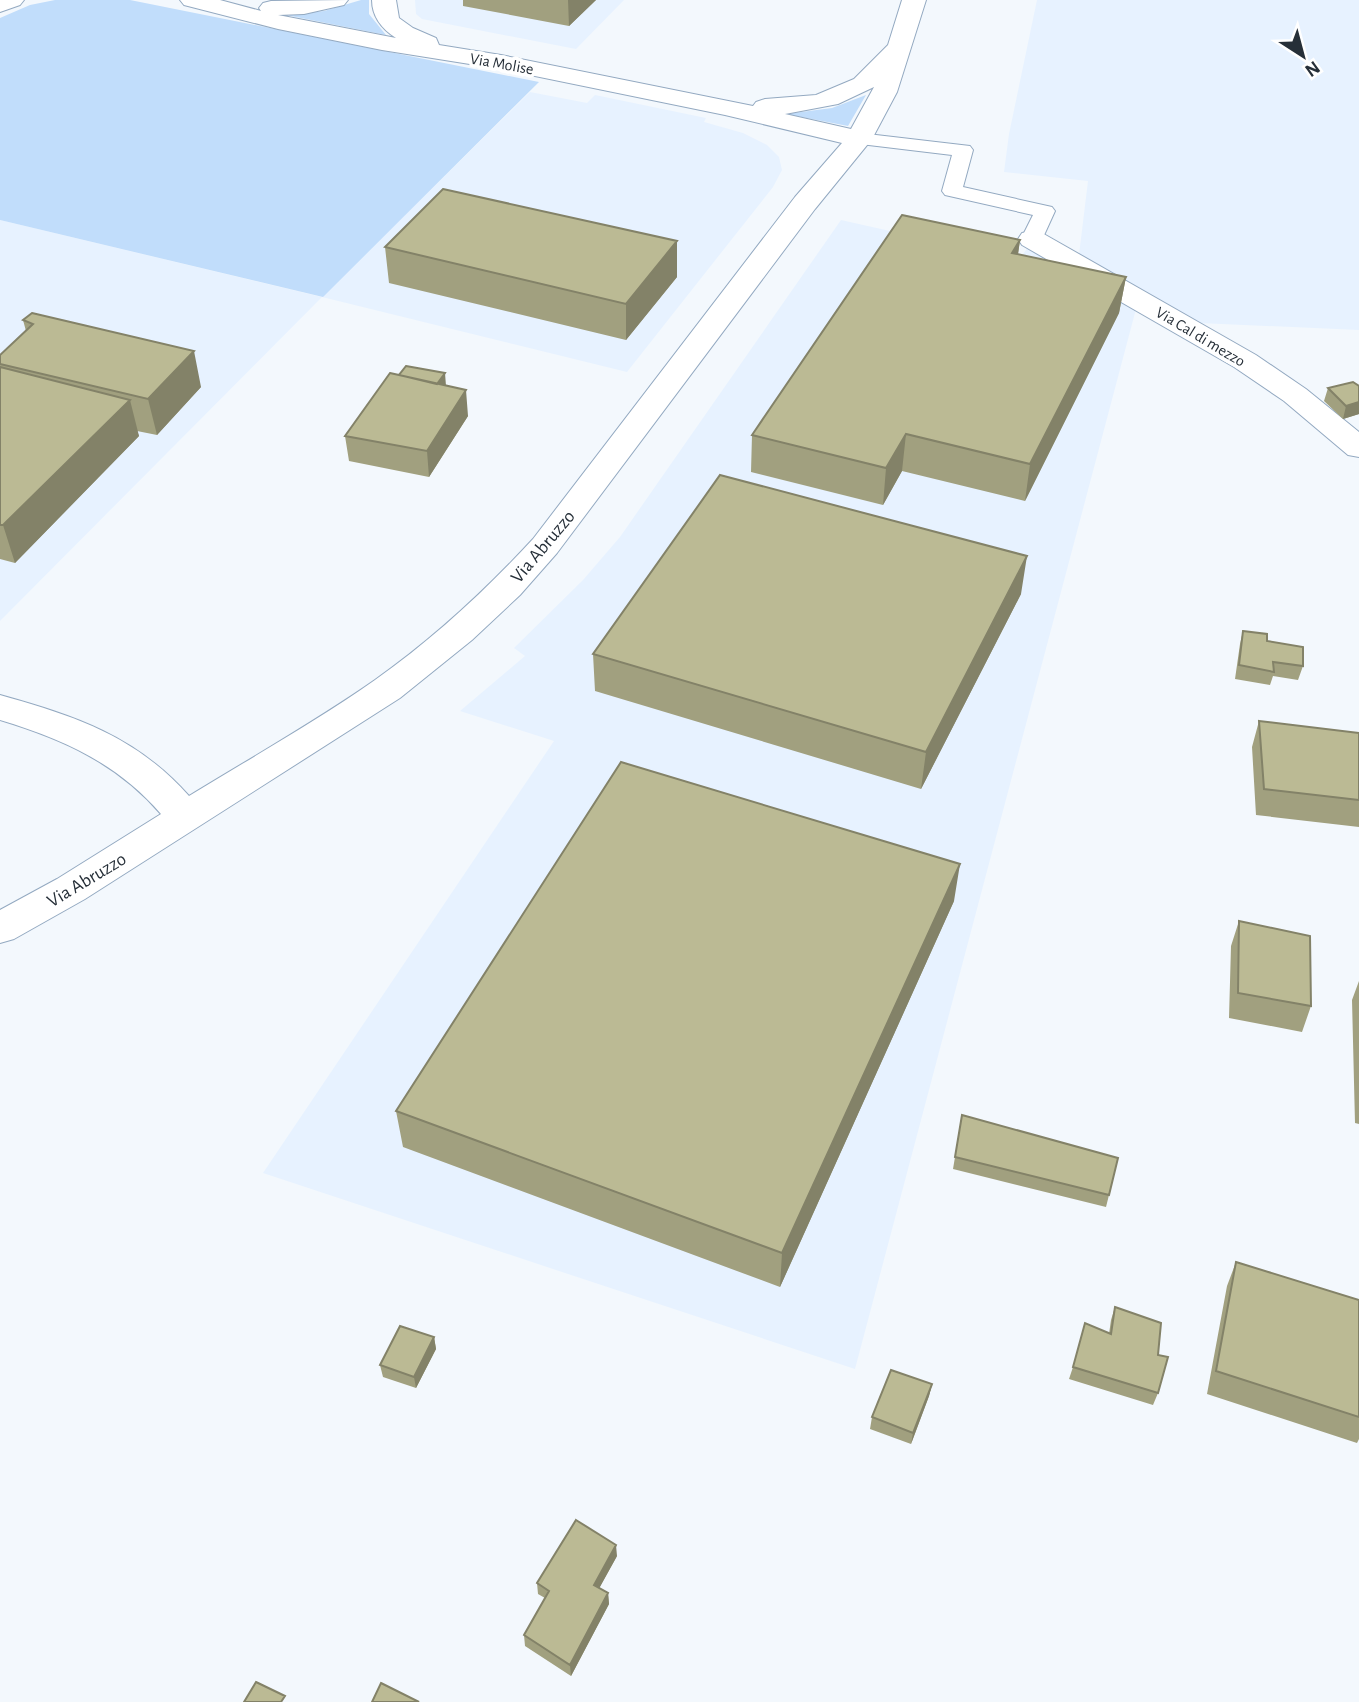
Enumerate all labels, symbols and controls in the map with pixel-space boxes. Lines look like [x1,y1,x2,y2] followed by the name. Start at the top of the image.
[1268,21,1338,91] north arrow
[469,51,535,77] street label: Via Molise
[1301,57,1323,80] text: N
[1153,304,1248,370] street label: Via Cal di mezzo
[507,507,579,587] street label: Via Abruzzo
[44,849,130,911] street label: Via Abruzzo

